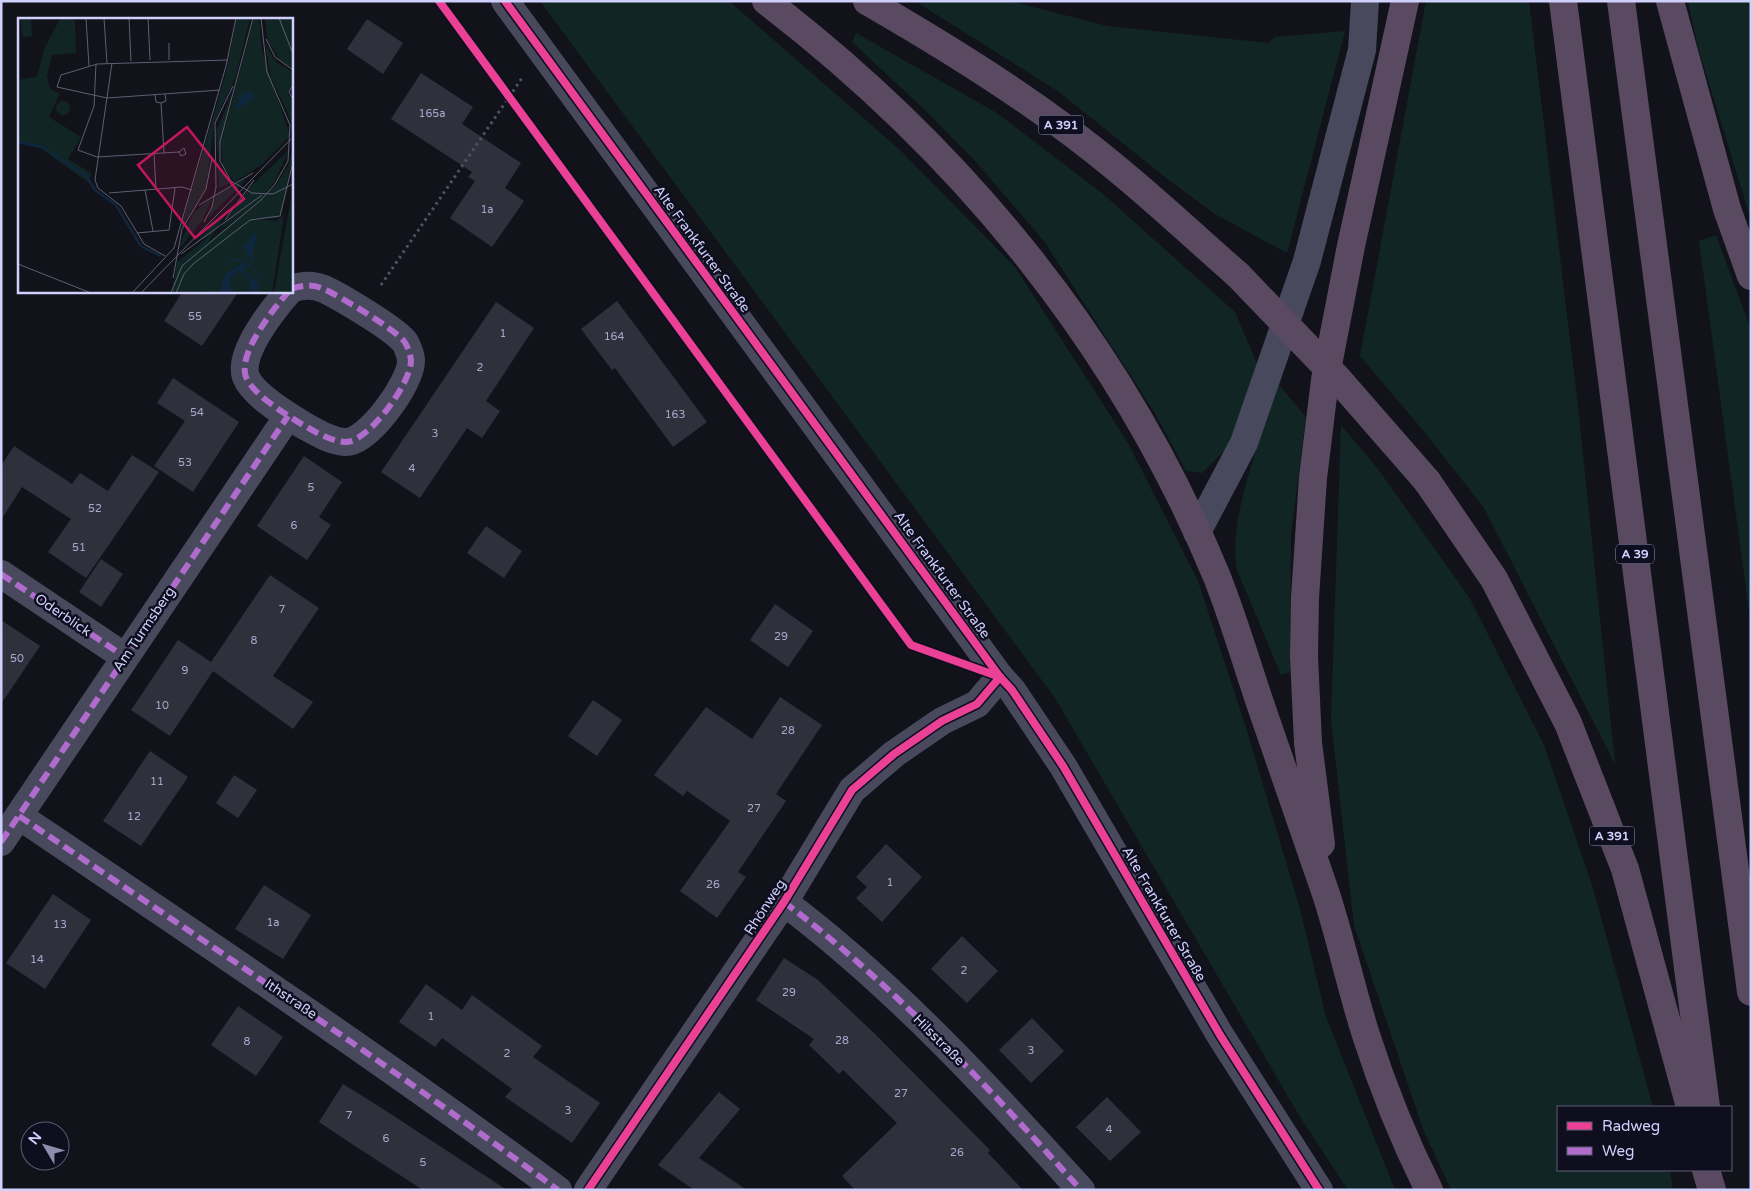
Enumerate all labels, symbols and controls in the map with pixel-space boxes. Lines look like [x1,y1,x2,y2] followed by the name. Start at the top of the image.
[18,18,292,292] inset map
[419,107,445,120] house number: 165a
[1038,116,1084,134] road number: A 391
[650,182,754,316] street label: Alte Frankfurter Straße
[480,203,494,216] house number: 1a
[188,310,202,323] house number: 55
[500,327,506,340] house number: 1
[604,330,624,343] house number: 164
[477,361,484,374] house number: 2
[190,406,204,419] house number: 54
[665,408,685,421] house number: 163
[432,427,439,440] house number: 3
[178,456,192,469] house number: 53
[409,462,416,475] house number: 4
[308,481,315,494] house number: 5
[88,502,102,515] house number: 52
[890,508,994,642] street label: Alte Frankfurter Straße
[291,519,298,532] house number: 6
[72,541,86,554] house number: 51
[1616,544,1654,564] road number: A 39
[109,583,179,675] street label: Am Turmsberg
[32,590,95,640] street label: Oderblick
[279,603,286,616] house number: 7
[774,630,788,643] house number: 29
[251,634,258,647] house number: 8
[10,652,24,665] house number: 50
[182,664,189,677] house number: 9
[155,699,169,712] house number: 10
[781,724,795,737] house number: 28
[150,775,164,788] house number: 11
[747,802,761,815] house number: 27
[127,810,141,823] house number: 12
[1590,826,1634,846] road number: A 391
[1118,844,1210,985] street label: Alte Frankfurter Straße
[741,876,789,938] street label: Rhönweg
[887,876,893,889] house number: 1
[706,878,720,891] house number: 26
[266,916,280,929] house number: 1a
[53,918,67,931] house number: 13
[30,953,44,966] house number: 14
[961,964,968,977] house number: 2
[262,975,320,1023] street label: Ithstraße
[782,986,796,999] house number: 29
[428,1010,434,1023] house number: 1
[910,1011,968,1069] street label: Hilsstraße
[835,1034,849,1047] house number: 28
[244,1035,251,1048] house number: 8
[1028,1044,1035,1057] house number: 3
[504,1047,511,1060] house number: 2
[894,1087,908,1100] house number: 27
[565,1104,572,1117] house number: 3
[1557,1106,1732,1171] legend
[346,1109,353,1122] house number: 7
[1602,1117,1660,1135] text: Radweg
[20,1121,70,1171] north arrow
[1106,1123,1113,1136] house number: 4
[25,1129,45,1148] text: N
[383,1132,390,1145] house number: 6
[1602,1142,1634,1160] text: Weg
[950,1146,964,1159] house number: 26
[420,1156,427,1169] house number: 5

